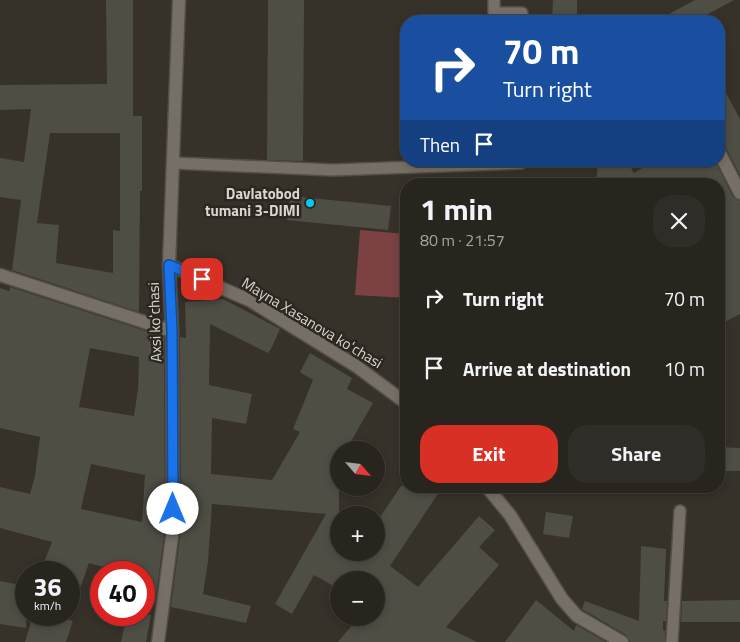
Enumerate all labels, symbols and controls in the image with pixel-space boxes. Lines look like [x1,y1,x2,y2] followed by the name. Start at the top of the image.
[503,24,579,78] text: 70 m
[420,35,485,100] icon: right
[503,72,592,106] text: Turn right
[420,130,460,159] text: Then
[470,130,498,158] icon: arrive
[205,182,300,222] place label: Davlatobod tumani 3-DIMI
[420,186,493,232] text: 1 min
[653,195,705,247] button: close
[304,197,316,209] marker: Davlatobod tumani 3-DIMI
[420,228,505,252] text: 80 m · 21:57
[181,258,223,300] pin
[188,265,216,293] icon: arrive
[237,271,387,374] street label: Mayna Xasanova koʻchasi
[142,282,167,362] street label: Axsi koʻchasi
[420,284,448,312] icon: right
[463,284,544,313] text: Turn right
[664,284,705,313] text: 70 m
[420,354,448,382] icon: arrive
[463,354,631,383] text: Arrive at destination
[664,354,705,383] text: 10 m
[420,425,558,483] button: Exit
[568,425,705,483] button: Share
[330,441,385,496] north arrow
[330,441,385,626] map controls
[146,482,198,534] position arrow
[330,506,385,561] button: +
[90,561,155,626] speed limit sign: 40
[33,568,62,606] text: 36
[330,571,385,626] button: −
[34,596,61,615] text: km/h

